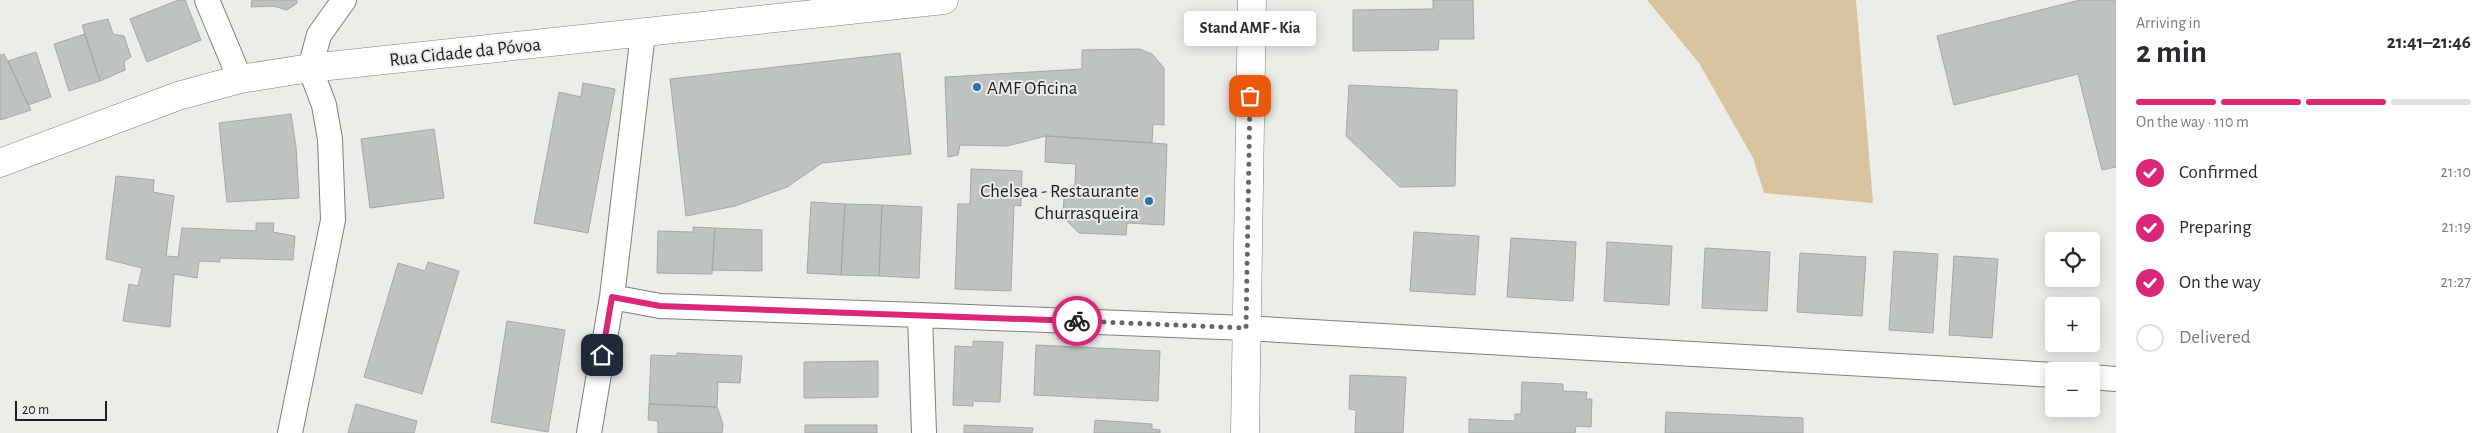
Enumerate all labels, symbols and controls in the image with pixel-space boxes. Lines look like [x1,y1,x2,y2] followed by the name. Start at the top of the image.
[1184,11,1316,46] callout: Stand AMF - Kia
[2136,15,2201,31] text: Arriving in
[1200,20,1300,36] text: Stand AMF - Kia
[2387,33,2471,52] text: 21:41–21:46
[388,35,542,70] street label: Rua Cidade da Póvoa
[2136,36,2207,68] text: 2 min
[1229,75,1271,117] pin
[987,79,1078,98] place label: AMF Oficina
[971,81,983,93] marker: AMF Oficina
[1236,82,1264,110] icon: bag
[2136,114,2249,130] text: On the way · 110 m
[2136,159,2164,187] icon: check
[2179,163,2258,182] text: Confirmed
[2441,164,2471,180] text: 21:10
[980,182,1139,223] place label: Chelsea - Restaurante Churrasqueira
[1143,195,1155,207] marker: Chelsea - Restaurante Churrasqueira
[2136,214,2164,242] icon: check
[2179,218,2252,237] text: Preparing
[2442,219,2471,235] text: 21:19
[2045,232,2100,417] map controls
[2045,232,2100,287] button: locate
[2136,269,2164,297] icon: check
[2179,273,2261,292] text: On the way
[2441,274,2471,290] text: 21:27
[1052,296,1102,346] courier
[2045,297,2100,352] button: +
[1063,307,1091,335] icon: bike
[2179,328,2251,347] text: Delivered
[581,334,623,376] pin
[588,341,616,369] icon: home
[2045,362,2100,417] button: −
[15,398,108,421] scale bar
[22,403,49,417] text: 20 m

